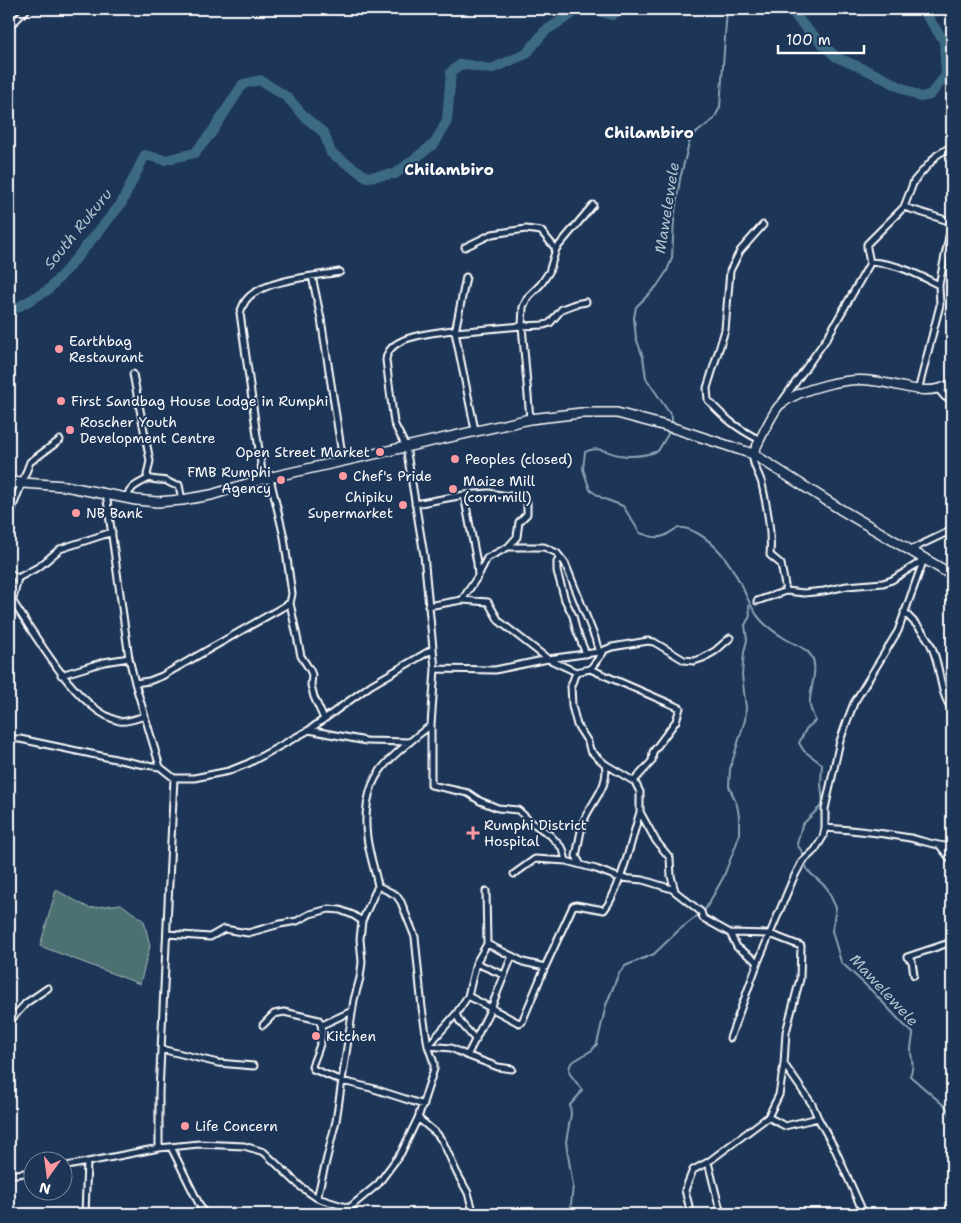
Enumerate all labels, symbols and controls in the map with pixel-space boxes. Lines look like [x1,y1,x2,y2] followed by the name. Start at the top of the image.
[778,22,865,54] scale bar
[786,30,831,50] text: 100 m
[604,122,694,143] district label: Chilambiro
[404,159,494,180] district label: Chilambiro
[650,161,684,255] water label: Mawelewele
[39,184,117,273] water label: South Rukuru
[69,332,144,366] place label: Earthbag Restaurant
[53,343,65,355] marker: Earthbag Restaurant
[71,392,328,410] place label: First Sandbag House Lodge in Rumphi
[55,395,67,407] marker: First Sandbag House Lodge in Rumphi
[80,413,216,447] place label: Roscher Youth Development Centre
[64,424,76,436] marker: Roscher Youth Development Centre
[235,443,370,461] place label: Open Street Market
[374,446,386,458] marker: Open Street Market
[465,450,573,468] place label: Peoples (closed)
[449,453,461,465] marker: Peoples (closed)
[187,463,271,497] place label: FMB Rumphi Agency
[353,467,432,485] place label: Chef's Pride
[337,470,349,482] marker: Chef's Pride
[463,472,536,506] place label: Maize Mill (corn mill)
[275,474,287,486] marker: FMB Rumphi Agency
[447,483,459,495] marker: Maize Mill (corn mill)
[308,488,393,522] place label: Chipiku Supermarket
[397,499,409,511] marker: Chipiku Supermarket
[86,504,143,522] place label: NB Bank
[70,507,82,519] marker: NB Bank
[484,816,587,850] place label: Rumphi District Hospital
[466,826,480,840] marker: Rumphi District Hospital
[845,949,923,1031] water label: Mawelewele
[326,1027,377,1045] place label: Kitchen
[310,1030,322,1042] marker: Kitchen
[195,1117,278,1135] place label: Life Concern
[179,1120,191,1132] marker: Life Concern
[22,1150,72,1200] north arrow
[37,1179,52,1199] text: N

